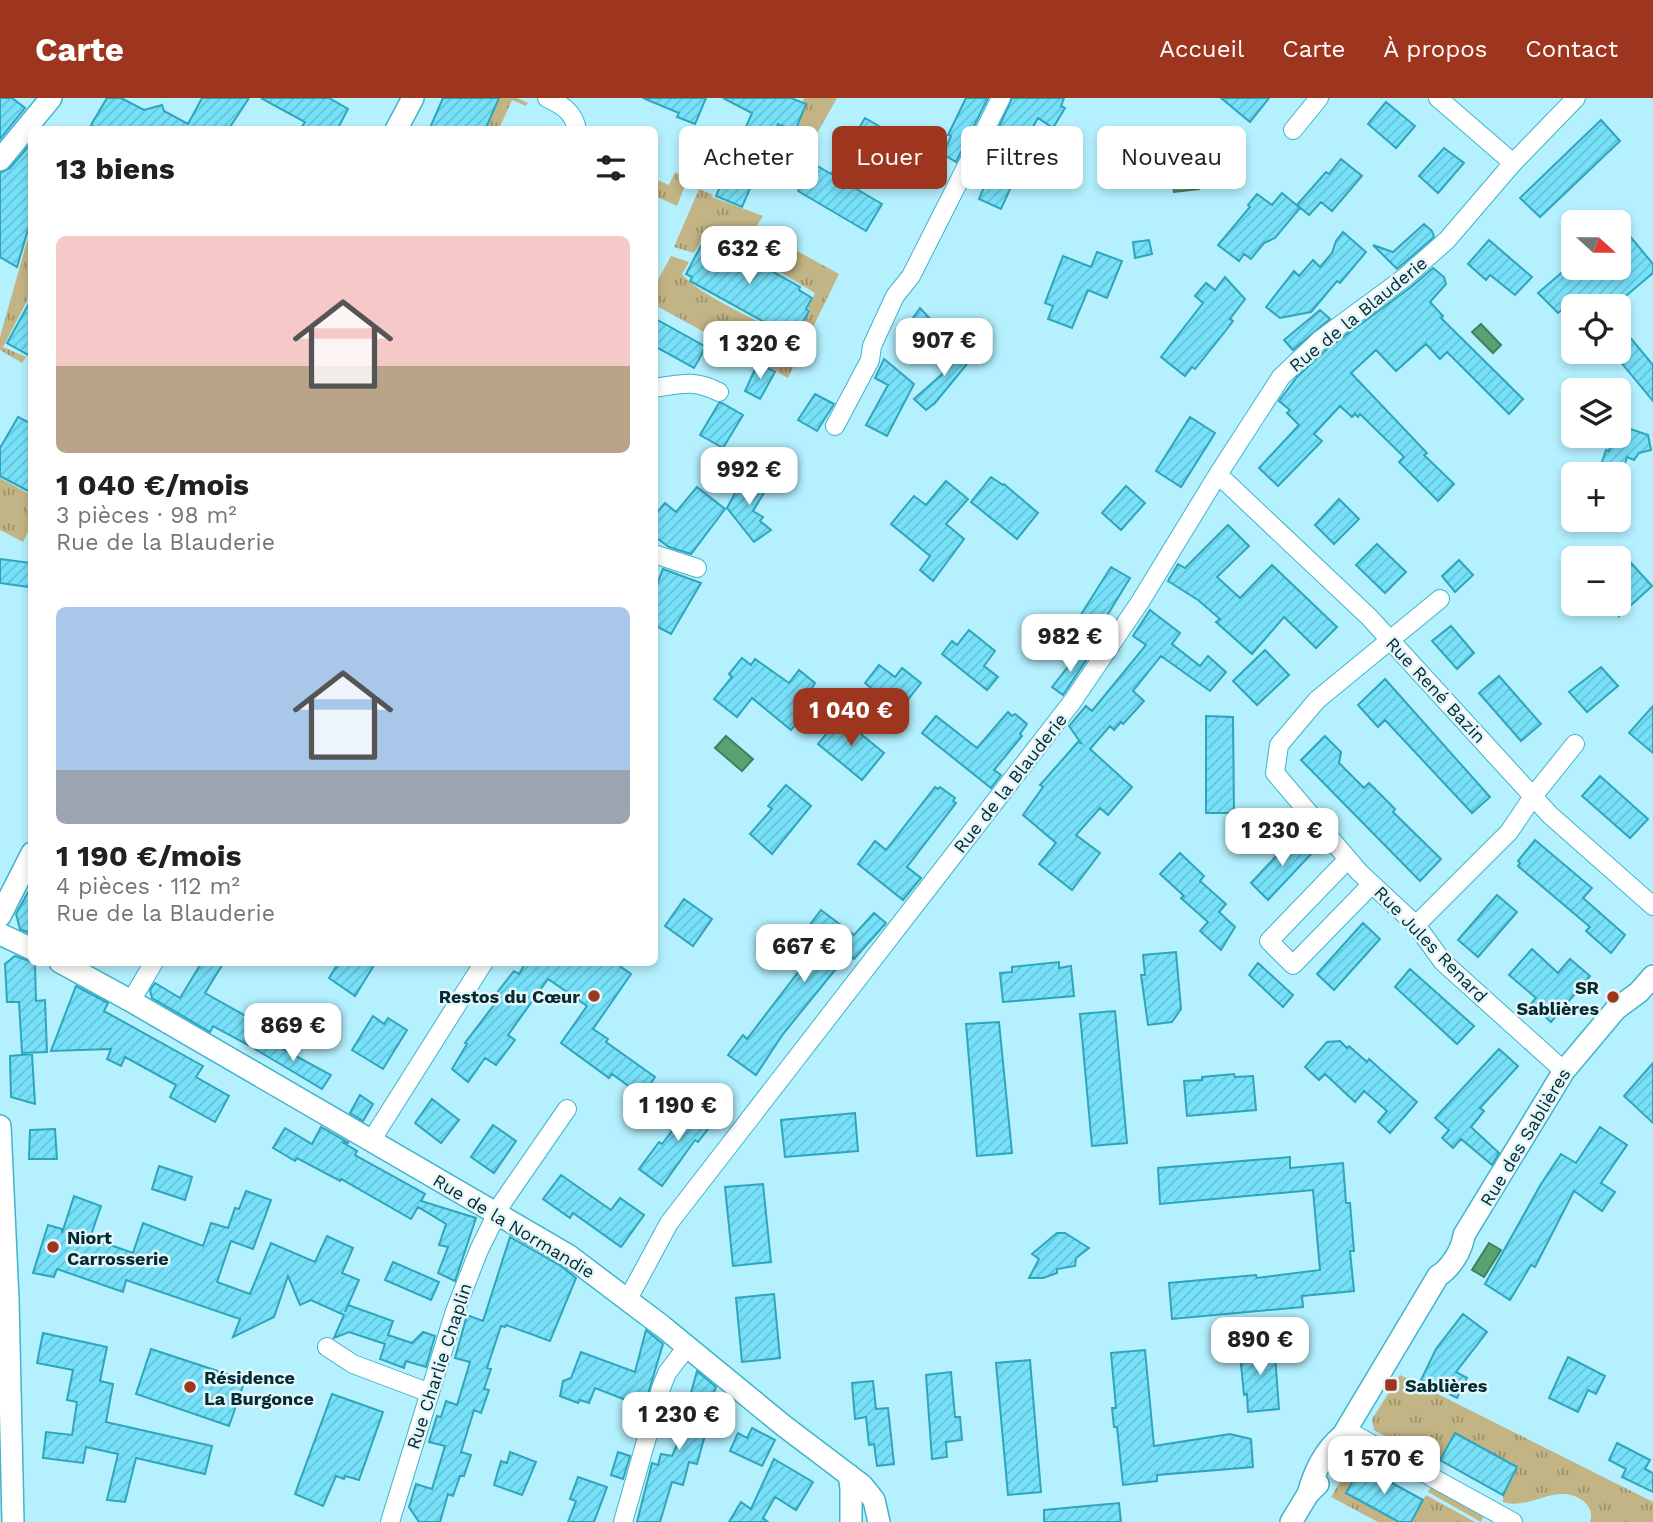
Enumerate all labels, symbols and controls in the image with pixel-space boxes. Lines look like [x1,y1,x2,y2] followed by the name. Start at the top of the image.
[35,30,124,69] text: Carte
[1159,35,1244,63] text: Accueil
[1282,35,1345,63] text: Carte
[1383,35,1487,63] text: À propos
[1525,35,1618,63] text: Contact
[679,126,818,189] chip: Acheter
[832,126,947,189] chip: Louer
[961,126,1083,189] chip: Filtres
[1097,126,1246,189] chip: Nouveau
[592,149,630,187] icon: filters
[56,151,175,186] text: 13 biens
[1561,210,1631,280] north arrow
[1561,210,1631,616] map controls
[700,226,798,286] pin: 632 €
[717,235,781,262] text: 632 €
[1285,252,1431,376] street label: Rue de la Blauderie
[280,281,406,407] icon: home
[1561,294,1631,364] button: locate
[895,318,993,378] pin: 907 €
[695,322,825,381] pin: 1 320 €
[912,327,976,354] text: 907 €
[719,330,801,357] text: 1 320 €
[1561,378,1631,448] button: layers
[700,448,798,507] pin: 992 €
[717,456,781,483] text: 992 €
[1561,462,1631,532] button: +
[56,467,249,502] text: 1 040 €/mois
[56,502,237,529] text: 3 pièces · 98 m²
[56,529,275,556] text: Rue de la Blauderie
[1561,546,1631,616] button: −
[1021,614,1119,674] pin: 982 €
[1037,623,1103,650] text: 982 €
[1382,633,1490,747] street label: Rue René Bazin
[280,652,406,778] icon: home
[786,688,916,748] pin: 1 040 €
[809,697,893,724] text: 1 040 €
[949,709,1071,857] street label: Rue de la Blauderie
[1217,808,1347,868] pin: 1 230 €
[1241,817,1323,844] text: 1 230 €
[56,838,242,873] text: 1 190 €/mois
[56,873,240,900] text: 4 pièces · 112 m²
[1370,882,1492,1006] street label: Rue Jules Renard
[56,900,275,927] text: Rue de la Blauderie
[755,924,853,984] pin: 667 €
[772,933,836,960] text: 667 €
[1517,977,1600,1019] place label: SR Sablières
[439,986,580,1007] place label: Restos du Cœur
[586,988,602,1004] marker: Restos du Cœur
[1605,989,1621,1005] marker: SR Sablières
[244,1004,342,1063] pin: 869 €
[260,1012,326,1039] text: 869 €
[1476,1064,1574,1210] street label: Rue des Sablières
[613,1084,743,1143] pin: 1 190 €
[639,1092,717,1119] text: 1 190 €
[429,1169,599,1283] street label: Rue de la Normandie
[67,1227,169,1269] place label: Niort Carrosserie
[45,1239,61,1255] marker: Niort Carrosserie
[402,1280,476,1452] street label: Rue Charlie Chaplin
[1211,1318,1309,1377] pin: 890 €
[1227,1326,1293,1353] text: 890 €
[204,1367,314,1409] place label: Résidence La Burgonce
[1405,1375,1488,1396] place label: Sablières
[1383,1377,1399,1393] marker: Sablières
[182,1379,198,1395] marker: Résidence La Burgonce
[614,1392,744,1452] pin: 1 230 €
[638,1401,720,1428] text: 1 230 €
[1319,1436,1449,1496] pin: 1 570 €
[1344,1445,1424,1472] text: 1 570 €

